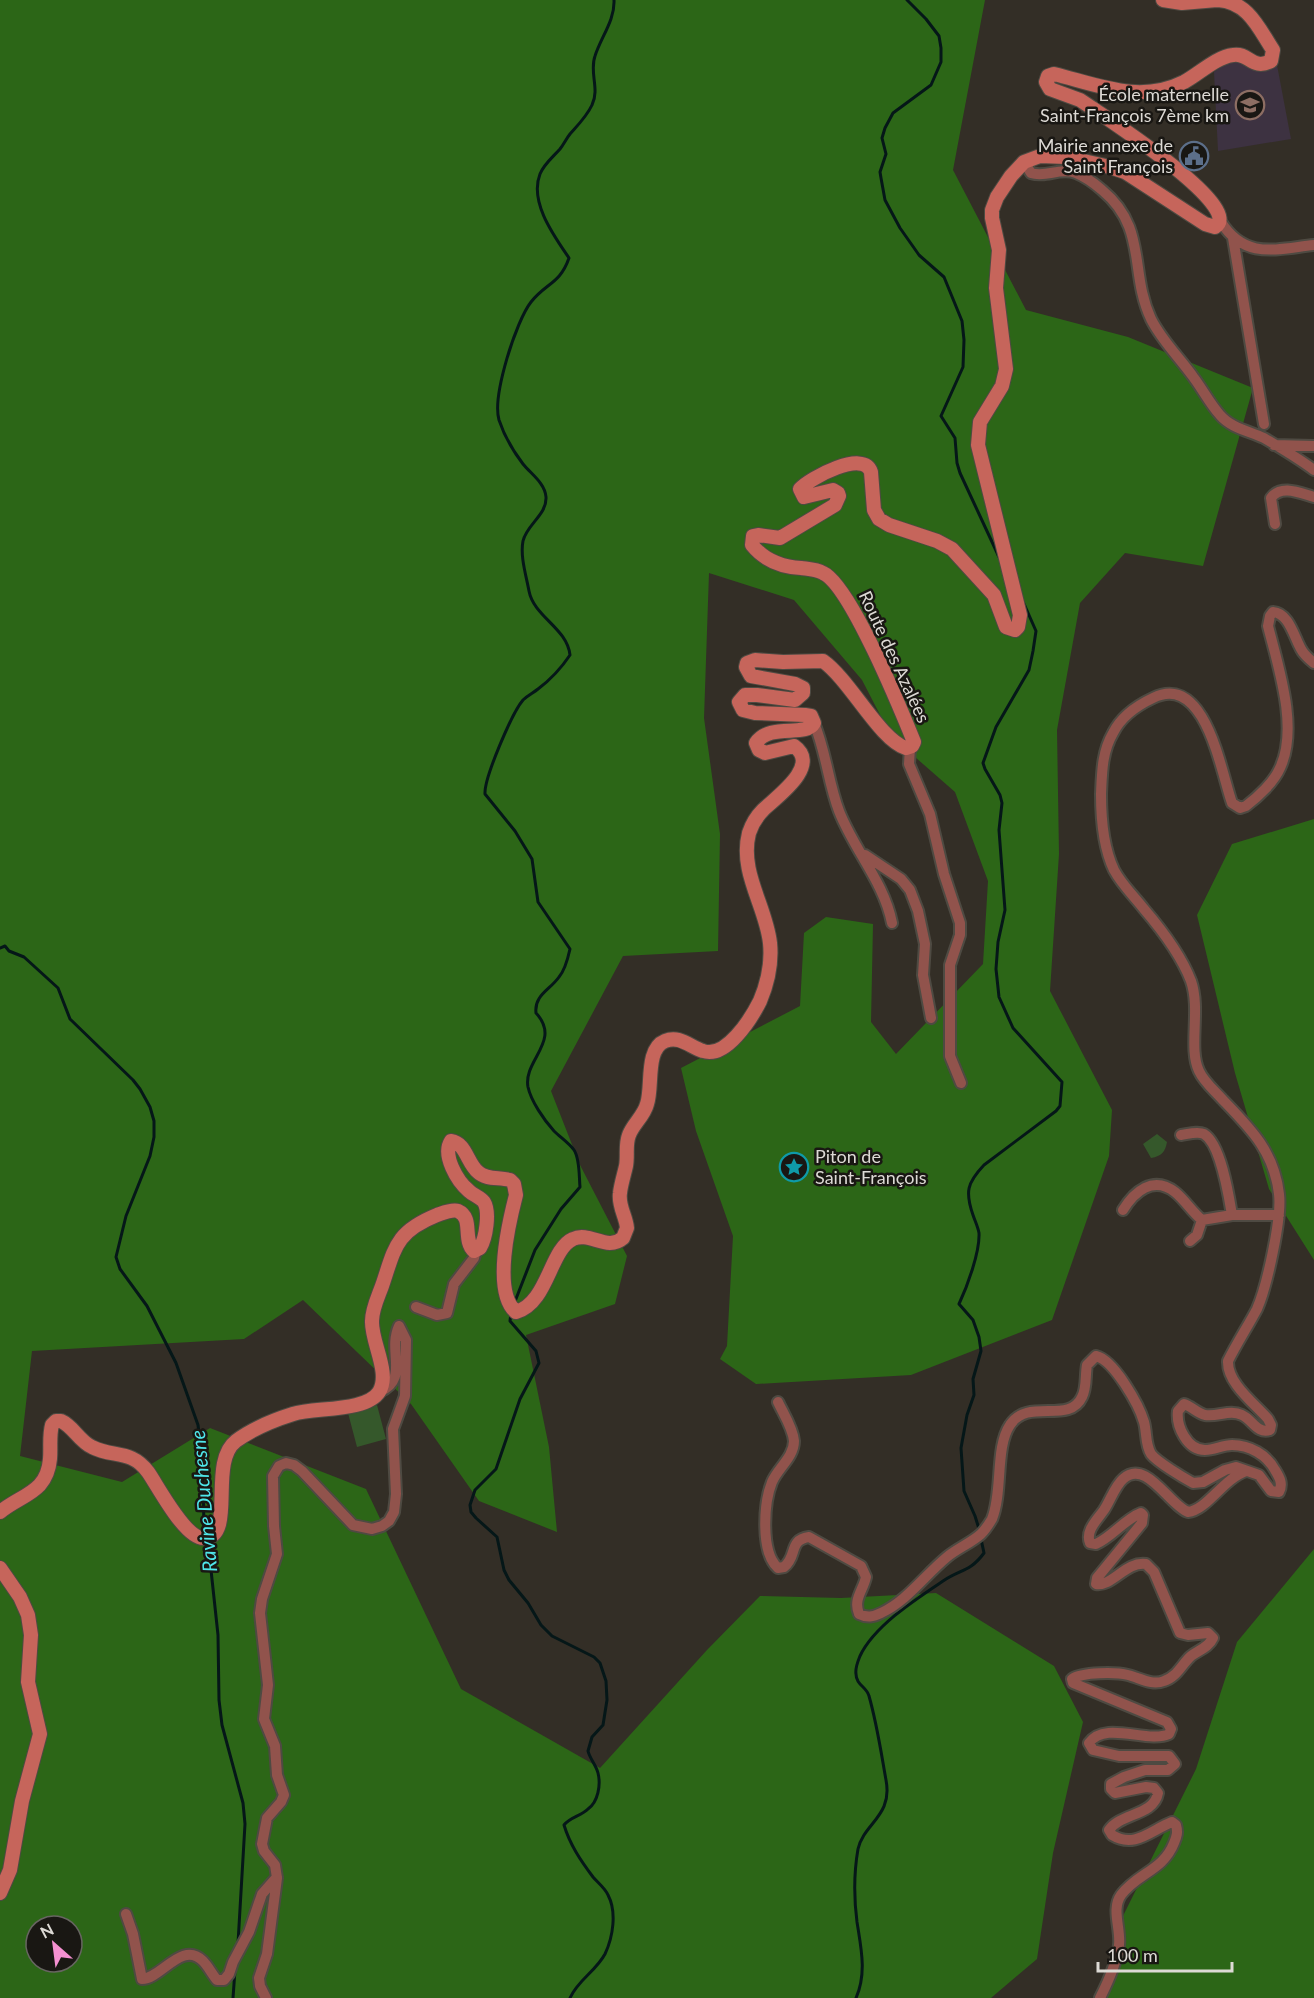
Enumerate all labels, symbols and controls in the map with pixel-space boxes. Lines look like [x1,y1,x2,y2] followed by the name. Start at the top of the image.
[1040,83,1229,126] place label: École maternelle Saint-François 7ème km
[1234,89,1266,121] school or university icon: École maternelle Saint-François 7ème km
[1038,134,1173,177] place label: Mairie annexe de Saint François
[1178,140,1210,172] public building icon: Mairie annexe de Saint François
[855,587,935,726] street label: Route des Azalées
[815,1145,927,1188] place label: Piton de Saint-François
[778,1151,810,1183] place icon: Piton de Saint-François
[185,1429,221,1573] water label: Ravine Duchesne
[24,1914,84,1974] north arrow
[37,1919,57,1942] text: N
[1098,1935,1232,1973] scale bar
[1107,1944,1158,1966] text: 100 m

